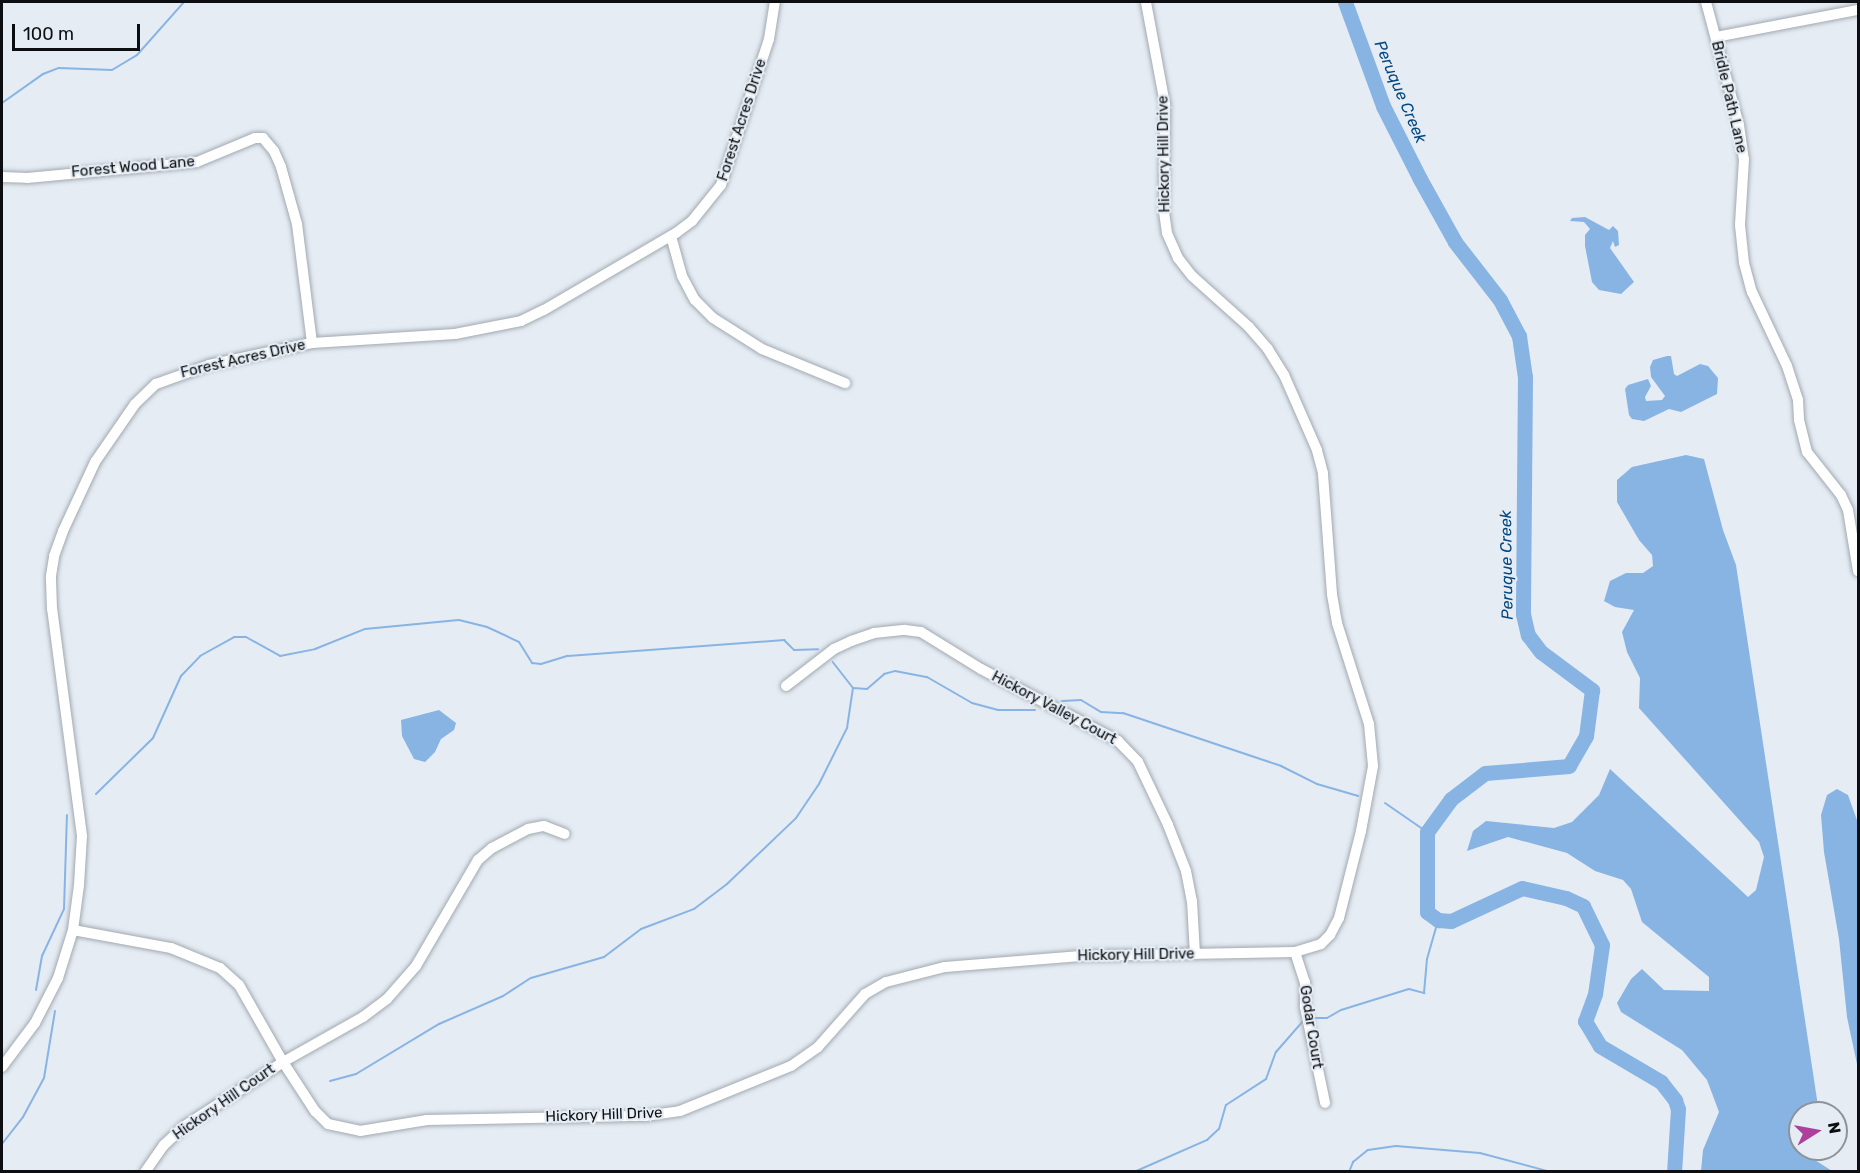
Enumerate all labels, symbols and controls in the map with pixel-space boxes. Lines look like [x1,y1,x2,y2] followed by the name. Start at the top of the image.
[15,12,142,50] scale bar
[23,23,74,45] text: 100 m
[1370,38,1430,146] water label: Peruque Creek
[1707,39,1751,155] street label: Bridle Path Lane
[714,56,770,184] street label: Forest Acres Drive
[1154,95,1174,213] street label: Hickory Hill Drive
[70,153,196,181] street label: Forest Wood Lane
[179,336,307,382] street label: Forest Acres Drive
[1496,510,1518,620] water label: Peruque Creek
[988,667,1120,749] street label: Hickory Valley Court
[1077,945,1195,965] street label: Hickory Hill Drive
[1295,984,1327,1070] street label: Godar Court
[169,1060,279,1144] street label: Hickory Hill Court
[1788,1101,1848,1161] north arrow
[545,1104,663,1126] street label: Hickory Hill Drive
[1824,1120,1845,1135] text: N

